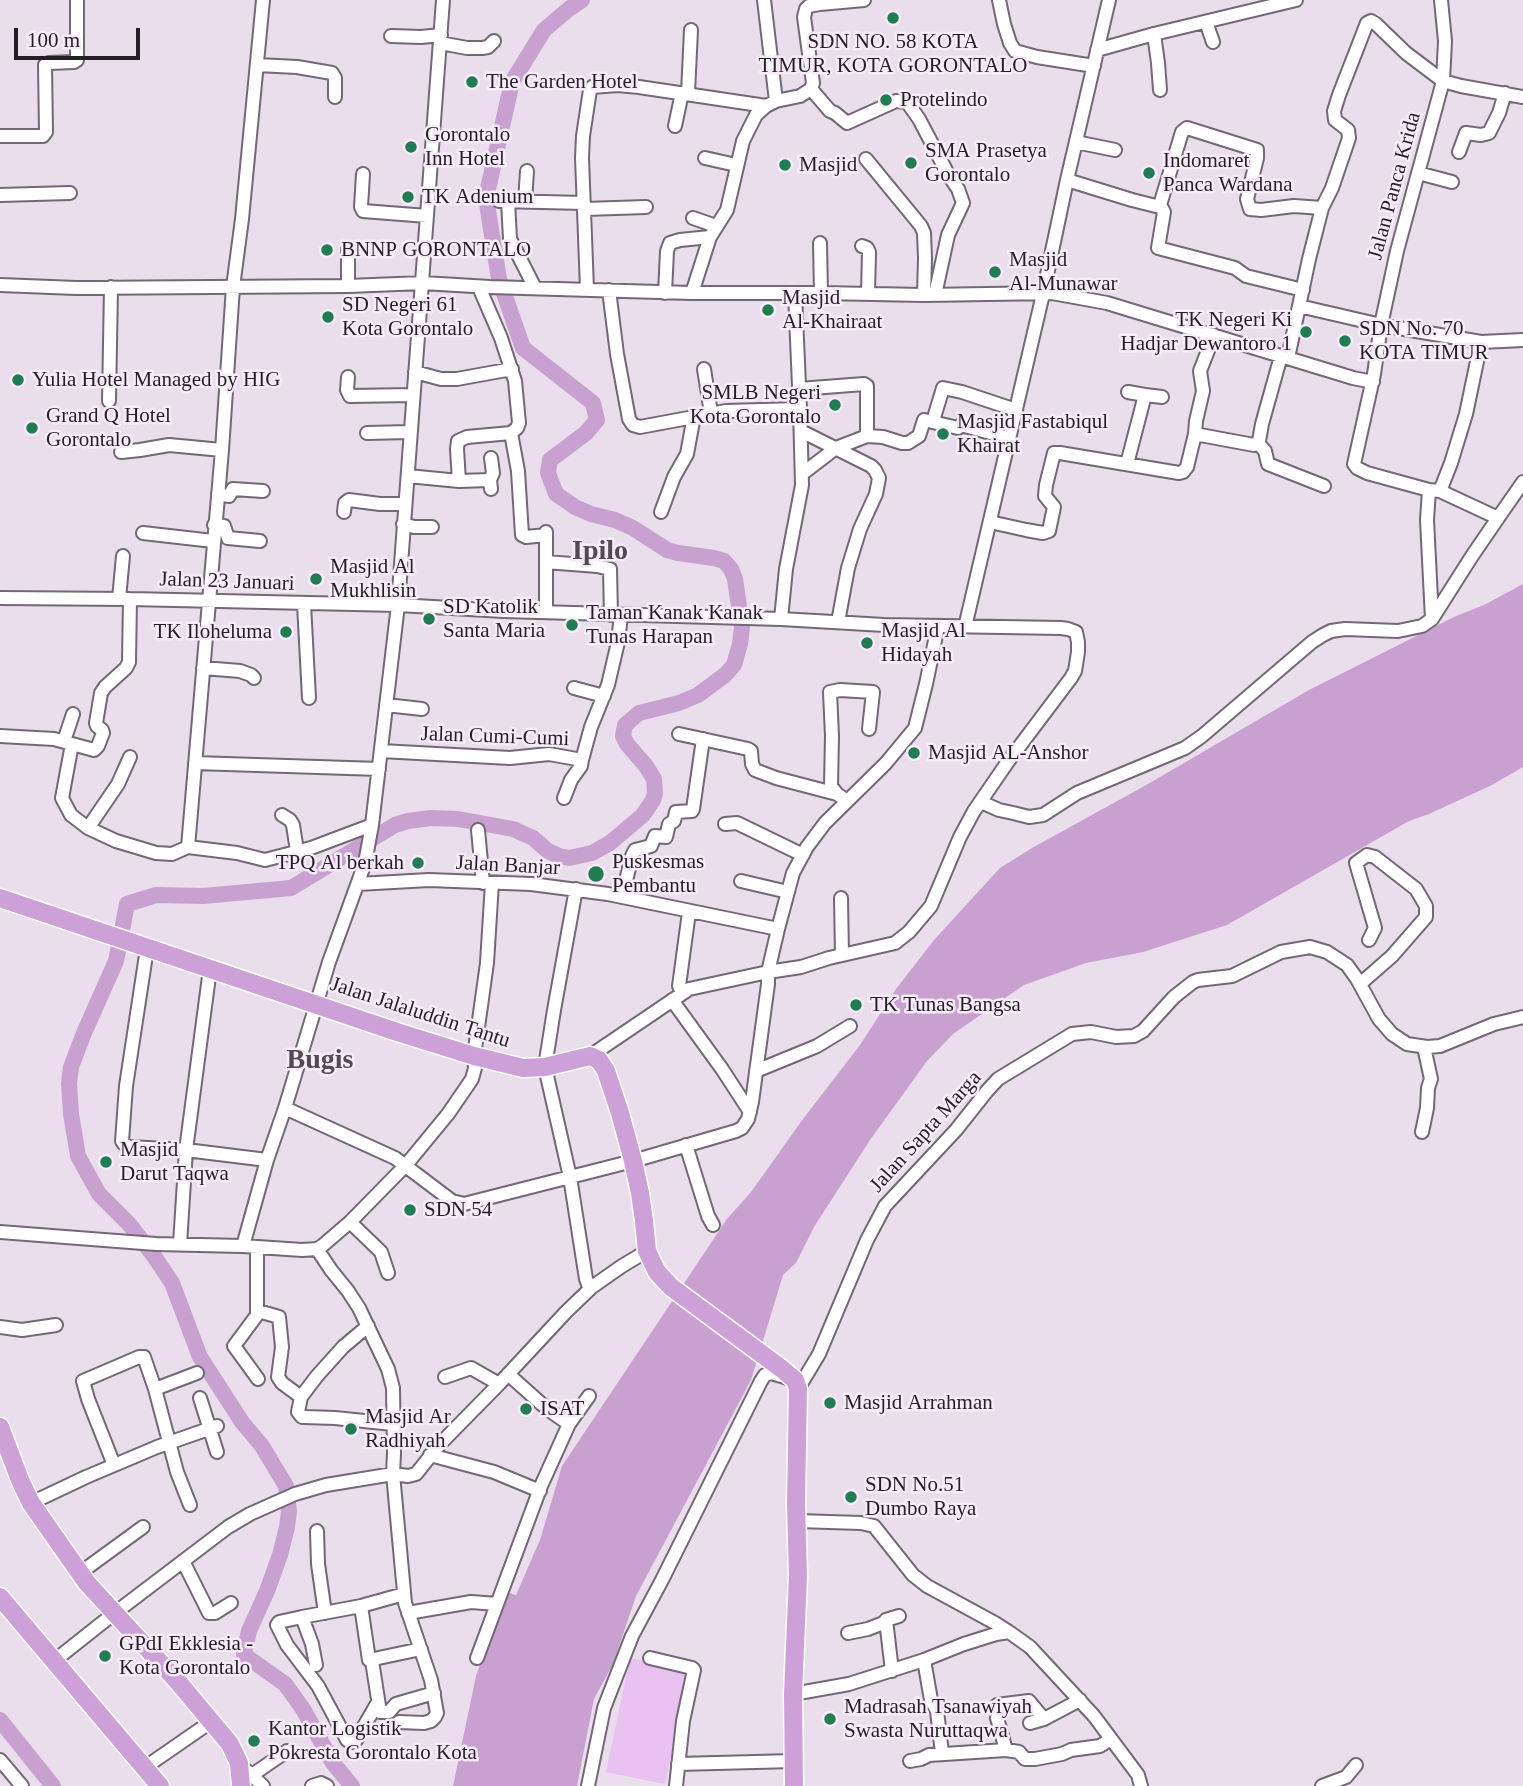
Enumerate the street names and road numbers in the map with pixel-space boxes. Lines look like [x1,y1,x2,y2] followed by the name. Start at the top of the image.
[1363,110,1427,262] street label: Jalan Panca Krida
[159,567,295,597] street label: Jalan 23 Januari
[420,722,570,752] street label: Jalan Cumi-Cumi
[455,851,561,881] street label: Jalan Banjar
[327,972,513,1054] street label: Jalan Jalaluddin Tantu
[865,1066,987,1198] street label: Jalan Sapta Marga

